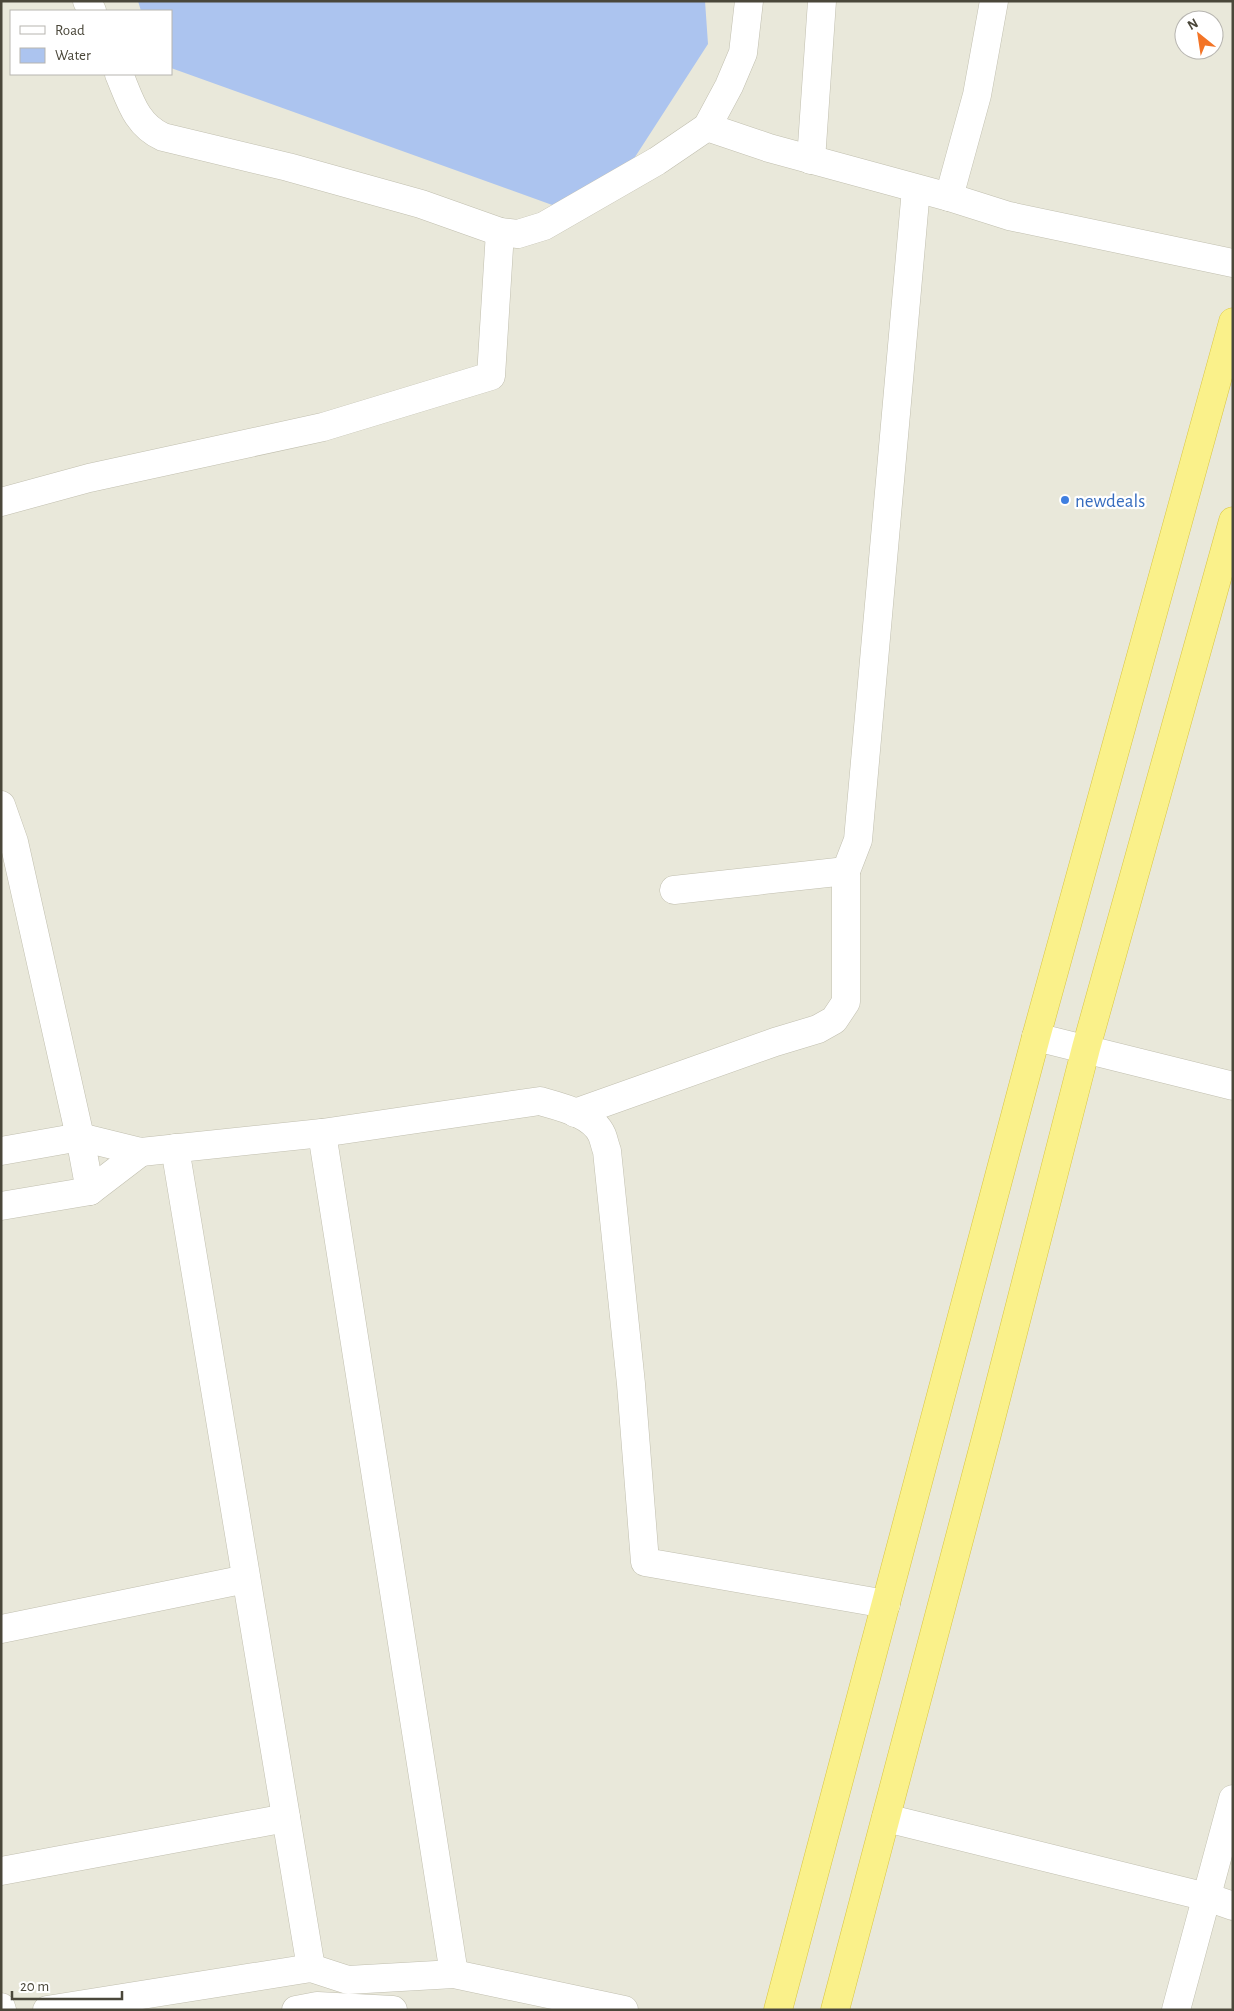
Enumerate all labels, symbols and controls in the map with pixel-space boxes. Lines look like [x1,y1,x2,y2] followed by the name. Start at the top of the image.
[10,10,172,75] legend
[1174,10,1224,60] north arrow
[1185,16,1201,33] text: N
[55,23,85,38] text: Road
[55,48,91,63] text: Water
[1075,492,1145,511] place label: newdeals
[1059,494,1071,506] marker: newdeals
[12,1968,122,2000] scale bar
[20,1979,49,1994] text: 20 m

